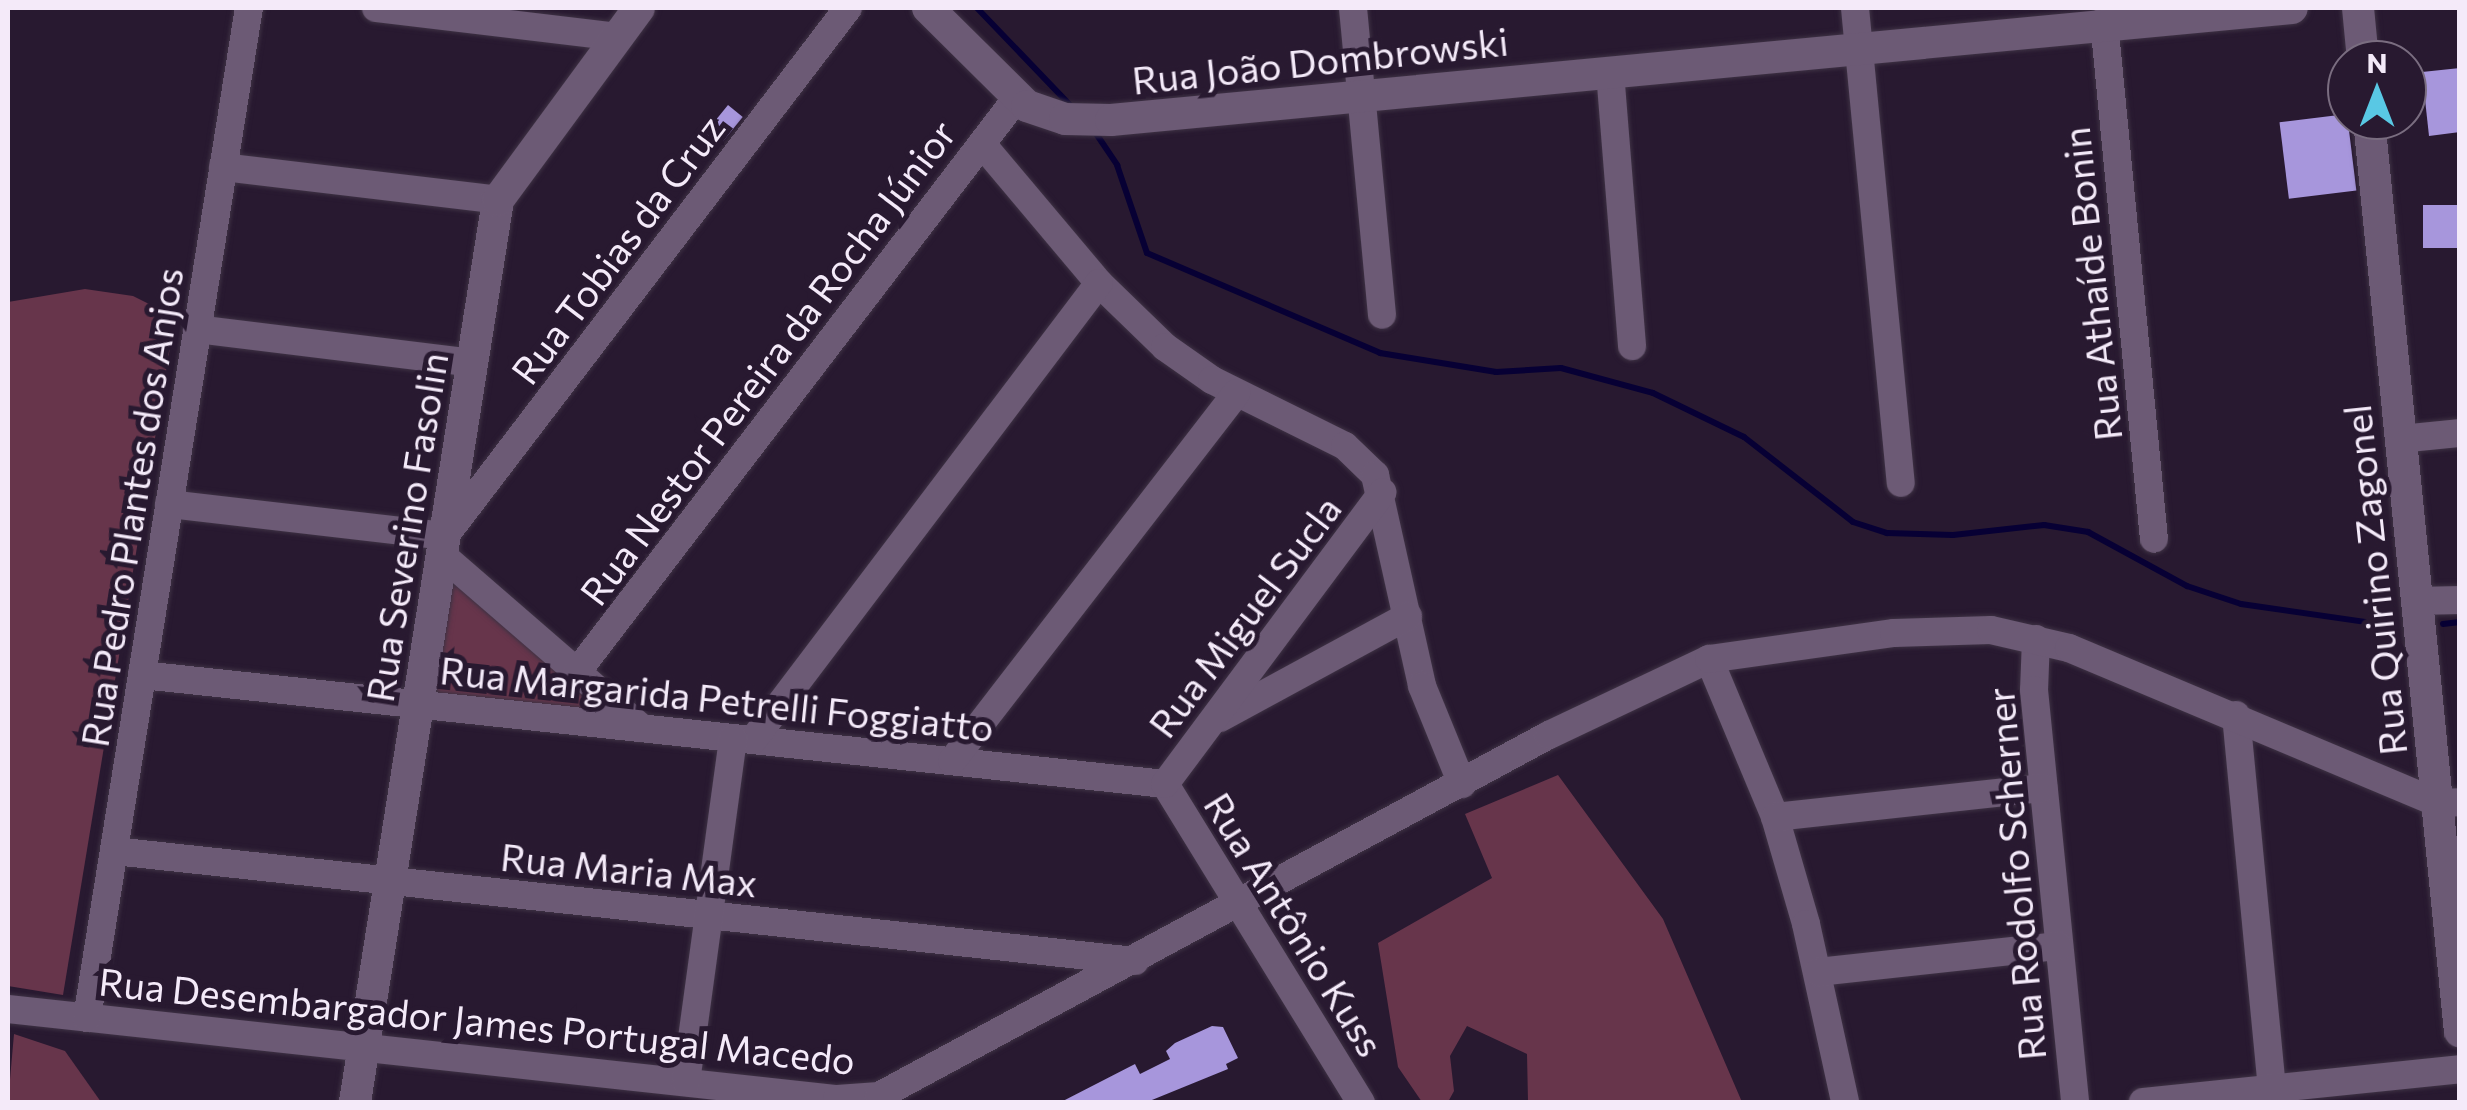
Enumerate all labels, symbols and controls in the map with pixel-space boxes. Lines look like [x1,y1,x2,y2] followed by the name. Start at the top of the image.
[1130,18,1510,102] street label: Rua João Dombrowski
[2327,40,2427,140] north arrow
[2367,45,2388,79] text: N
[501,106,733,392] street label: Rua Tobias da Cruz
[570,111,964,613] street label: Rua Nestor Pereira da Rocha Júnior
[2052,125,2130,443] street label: Rua Athaíde Bonin
[71,264,191,750] street label: Rua Pedro Plantes dos Anjos
[356,349,456,705] street label: Rua Severino Fasolin
[2333,403,2415,757] street label: Rua Quirino Zagonel
[1138,486,1350,746] street label: Rua Miguel Sucla
[438,646,996,750] street label: Rua Margarida Petrelli Foggiatto
[1976,686,2054,1062] street label: Rua Rodolfo Scherner
[1196,784,1394,1064] street label: Rua Antônio Kuss
[498,833,760,905] street label: Rua Maria Max
[97,958,857,1082] street label: Rua Desembargador James Portugal Macedo

